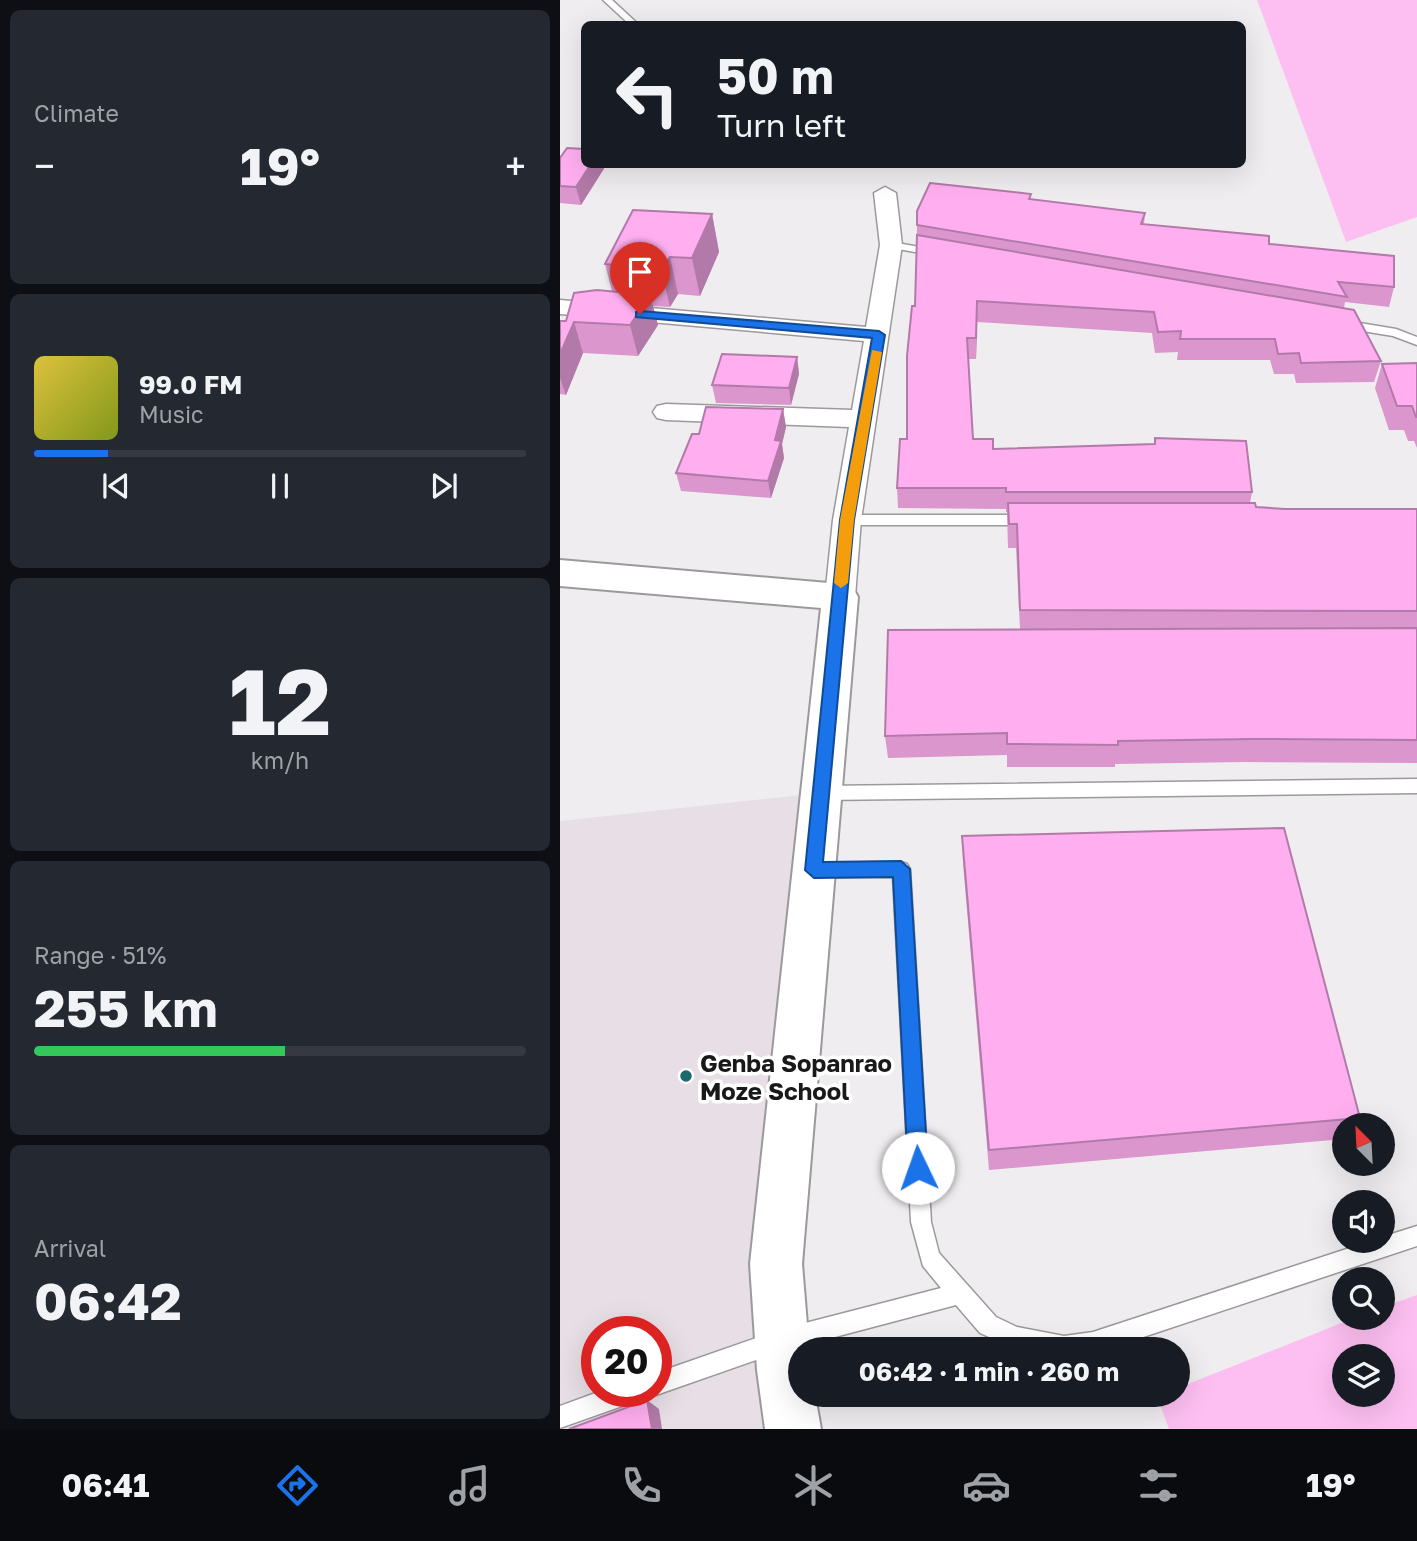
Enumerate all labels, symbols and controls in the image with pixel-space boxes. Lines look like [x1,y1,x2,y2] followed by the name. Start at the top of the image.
[717,46,834,105] text: 50 m
[602,49,693,140] icon: left
[34,99,119,127] text: Climate
[717,106,846,144] text: Turn left
[240,134,320,196] text: 19°
[34,143,55,188] text: −
[505,143,526,188] text: +
[610,242,670,314] pin
[621,253,659,291] icon: arrive
[139,369,242,400] text: 99.0 FM
[139,400,204,428] text: Music
[97,467,135,505] icon: previous
[261,467,299,505] icon: pause
[425,467,463,505] icon: next
[229,646,331,755] text: 12
[251,746,309,774] text: km/h
[34,941,166,969] text: Range · 51%
[34,976,218,1038] text: 255 km
[700,1048,892,1105] place label: Genba Sopanrao Moze School
[678,1068,694,1084] marker: Genba Sopanrao Moze School
[1332,1113,1395,1176] north arrow
[1332,1113,1395,1407] map controls
[881,1131,955,1205] position arrow
[1332,1190,1395,1253] button: sound
[34,1234,106,1262] text: Arrival
[1332,1267,1395,1330] button: search
[34,1269,182,1331] text: 06:42
[581,1316,672,1407] speed limit sign: 20
[1332,1344,1395,1407] button: layers
[859,1356,1119,1387] text: 06:42 · 1 min · 260 m
[273,1461,322,1510] icon: directions
[445,1461,494,1510] icon: music
[617,1461,666,1510] icon: phone
[789,1461,838,1510] icon: climate
[962,1461,1011,1510] icon: car
[1134,1461,1183,1510] icon: filters
[62,1466,149,1504] text: 06:41
[1306,1466,1355,1504] text: 19°

